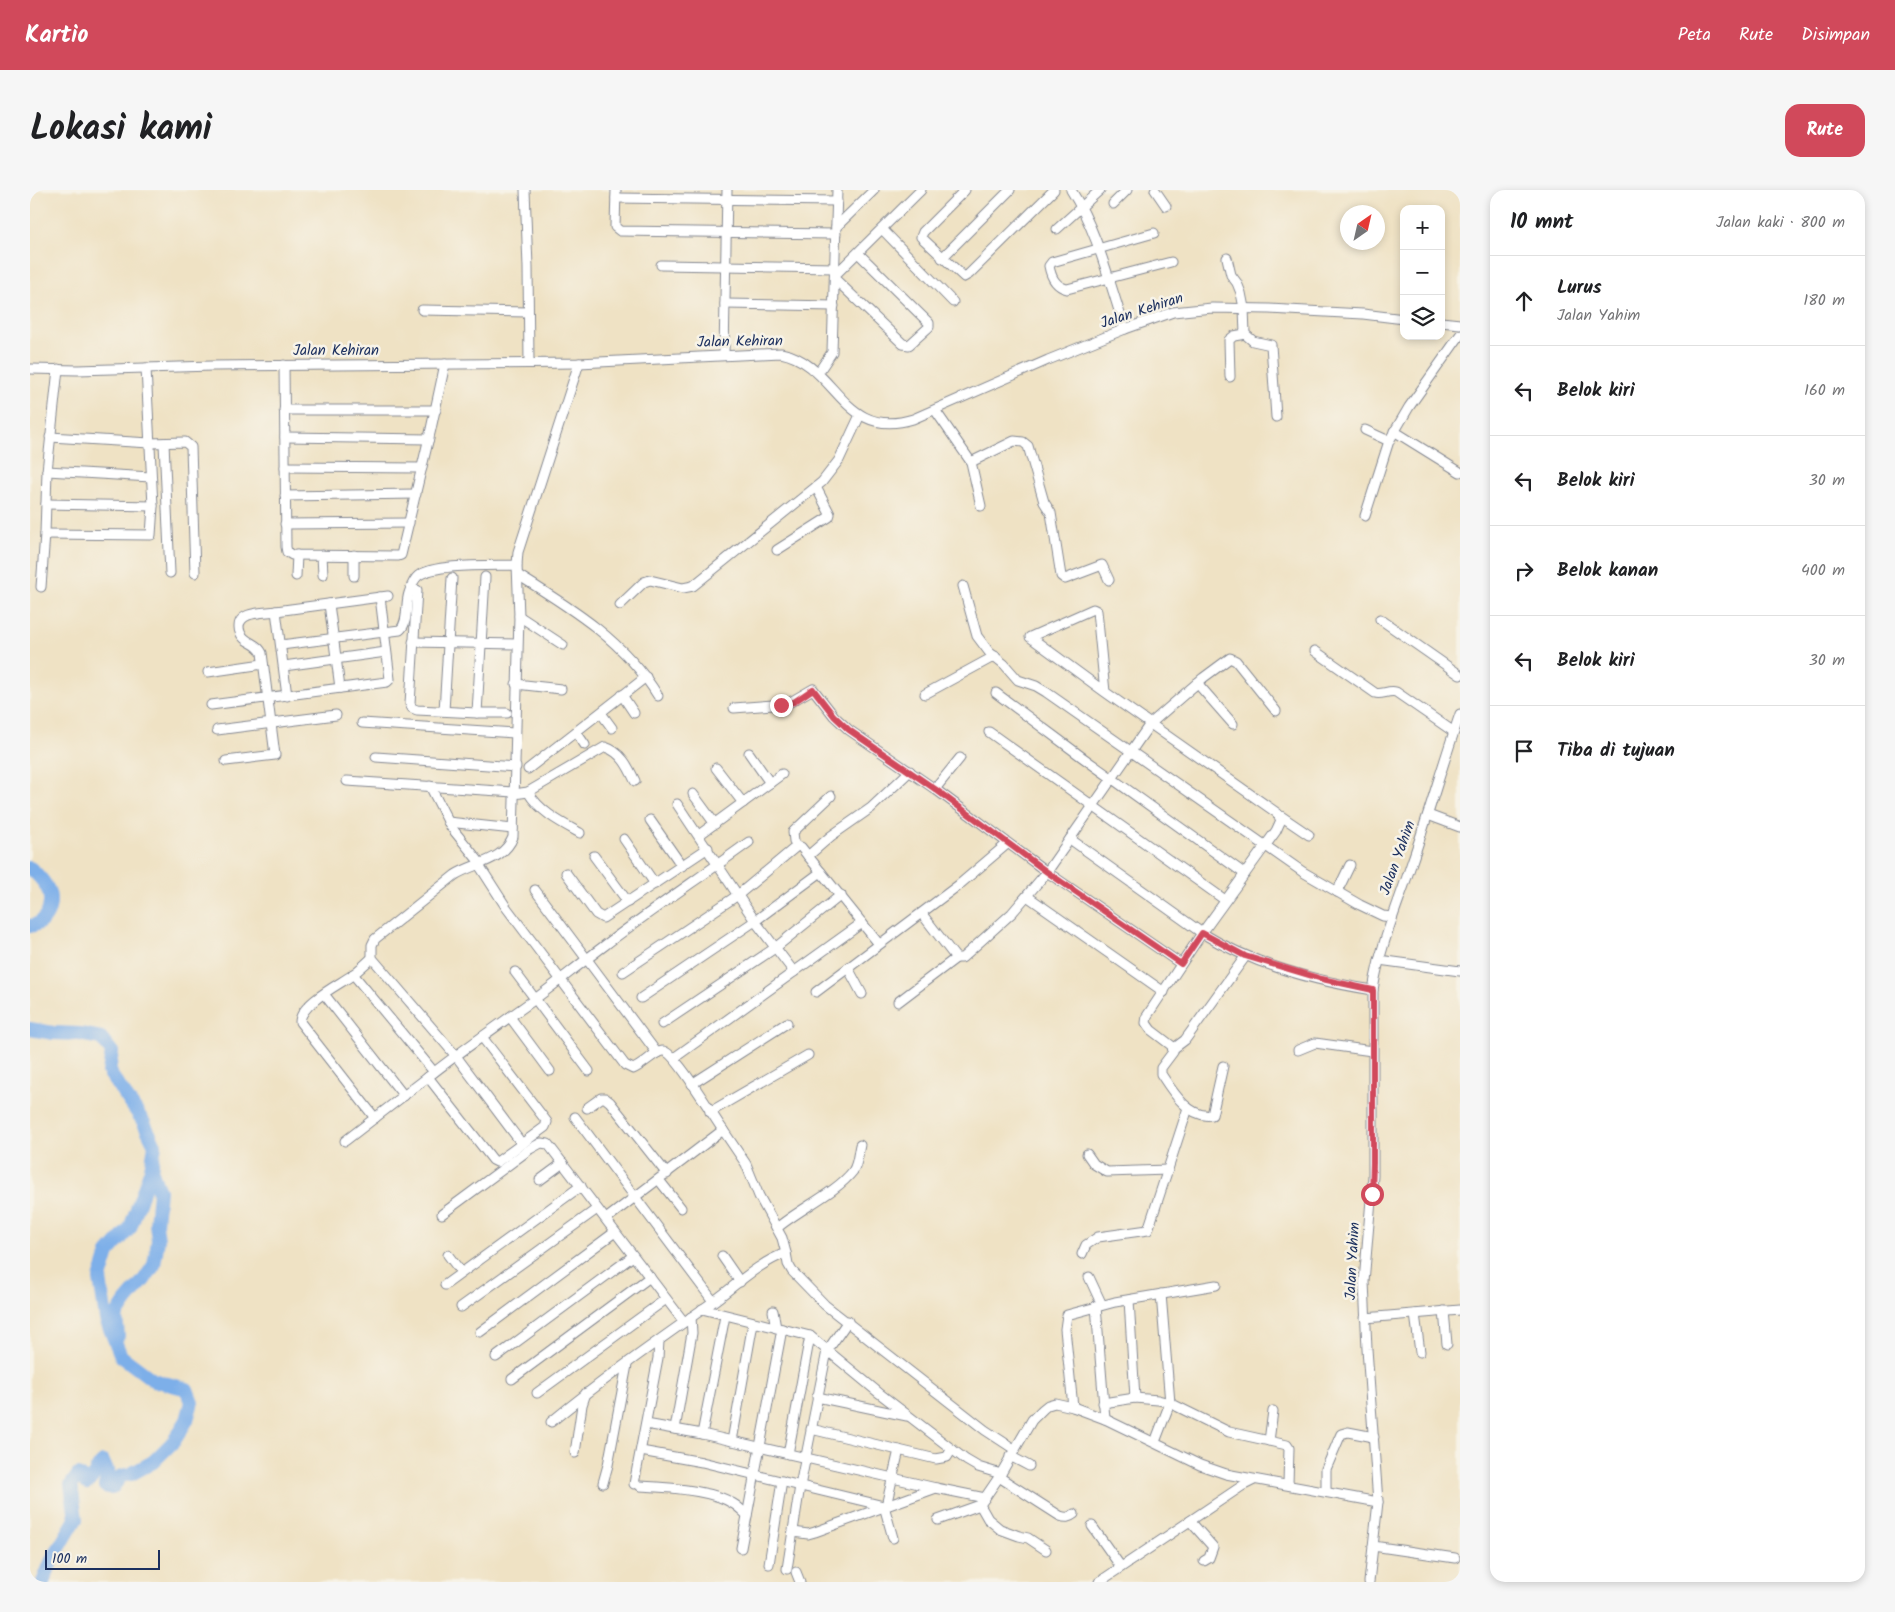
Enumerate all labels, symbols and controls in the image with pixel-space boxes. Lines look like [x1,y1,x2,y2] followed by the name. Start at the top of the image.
[25,16,88,55] text: Kartio
[1678,21,1711,50] text: Peta
[1739,21,1773,50] text: Rute
[1801,21,1870,50] text: Disimpan
[30,102,212,158] text: Lokasi kami
[1785,104,1865,157] button: Rute
[1340,205,1385,250] north arrow
[1400,205,1445,340] map controls
[1400,205,1445,250] button: +
[1510,206,1574,239] text: 10 mnt
[1716,210,1845,235] text: Jalan kaki · 800 m
[1400,250,1445,295] button: −
[1557,273,1602,303] text: Lurus
[1097,286,1187,336] street label: Jalan Kehiran
[1510,287,1538,315] icon: ahead
[1803,288,1845,313] text: 180 m
[1400,295,1445,340] button: layers
[1557,303,1640,328] text: Jalan Yahim
[697,329,783,355] street label: Jalan Kehiran
[293,339,379,363] street label: Jalan Kehiran
[1557,376,1635,406] text: Belok kiri
[1510,377,1538,405] icon: left
[1804,378,1845,403] text: 160 m
[1557,466,1635,496] text: Belok kiri
[1510,467,1538,495] icon: left
[1809,468,1845,493] text: 30 m
[1557,556,1658,586] text: Belok kanan
[1510,557,1538,585] icon: right
[1801,558,1845,583] text: 400 m
[1557,646,1635,676] text: Belok kiri
[1510,647,1538,675] icon: left
[1809,648,1845,673] text: 30 m
[770,694,793,717] route end
[1557,736,1675,766] text: Tiba di tujuan
[1510,737,1538,765] icon: arrive
[1373,817,1423,899] street label: Jalan Yahim
[1361,1183,1384,1206] route start
[1339,1221,1367,1301] street label: Jalan Yahim
[45,1547,160,1570] scale bar
[52,1548,87,1570] text: 100 m

